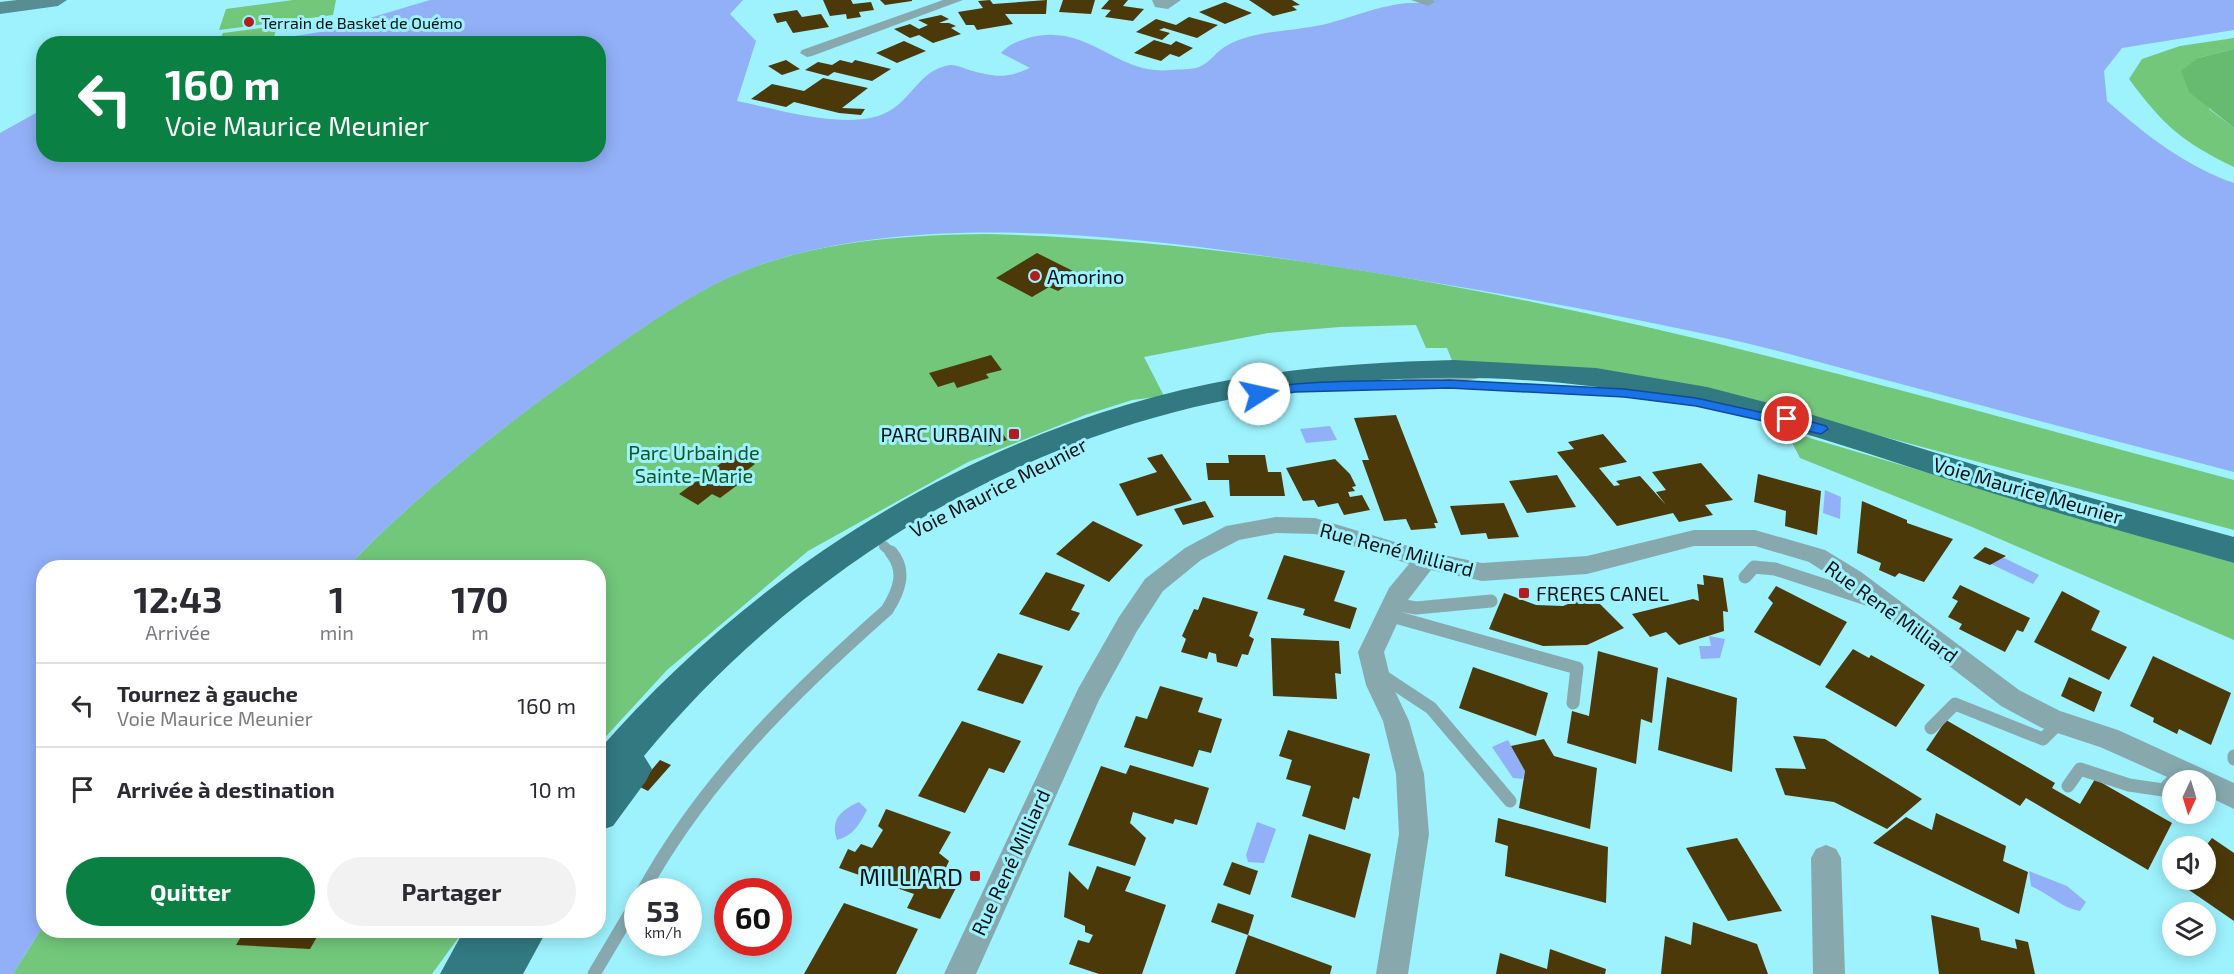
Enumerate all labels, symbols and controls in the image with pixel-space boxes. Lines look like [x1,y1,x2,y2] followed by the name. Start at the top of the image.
[261,13,463,32] place label: Terrain de Basket de Ouémo
[242,15,256,29] marker: Terrain de Basket de Ouémo
[165,58,281,108] text: 160 m
[66,60,144,138] icon: left
[165,109,429,141] text: Voie Maurice Meunier
[1047,264,1124,288] place label: Amorino
[1028,269,1042,283] marker: Amorino
[1227,362,1291,426] position arrow
[1761,393,1812,444] pin
[1770,402,1803,435] icon: arrive
[880,422,1002,446] place label: PARC URBAIN
[1007,427,1021,441] marker: PARC URBAIN
[905,432,1091,542] street label: Voie Maurice Meunier
[628,440,760,487] park label: Parc Urbain de Sainte-Marie
[1931,451,2125,529] street label: Voie Maurice Meunier
[1317,517,1477,581] street label: Rue René Milliard
[1821,555,1963,667] street label: Rue René Milliard
[133,577,222,620] text: 12:43
[329,577,345,620] text: 1
[451,577,509,620] text: 170
[1536,581,1669,605] place label: FRERES CANEL
[1517,586,1531,600] marker: FRERES CANEL
[145,620,211,644] text: Arrivée
[320,620,354,644] text: min
[471,620,489,644] text: m
[117,680,298,706] text: Tournez à gauche
[66,689,99,722] icon: left
[517,692,576,718] text: 160 m
[117,706,313,730] text: Voie Maurice Meunier
[2162,770,2216,824] north arrow
[2162,770,2216,956] map controls
[66,773,99,806] icon: arrive
[117,776,335,802] text: Arrivée à destination
[530,776,576,802] text: 10 m
[966,785,1054,939] street label: Rue René Milliard
[2162,836,2216,890] button: sound
[66,857,315,926] button: Quitter
[327,857,576,926] button: Partager
[859,862,963,891] place label: MILLIARD
[968,869,982,883] marker: MILLIARD
[714,878,792,956] speed limit sign: 60
[646,892,680,928] text: 53
[2162,902,2216,956] button: layers
[644,923,682,941] text: km/h

